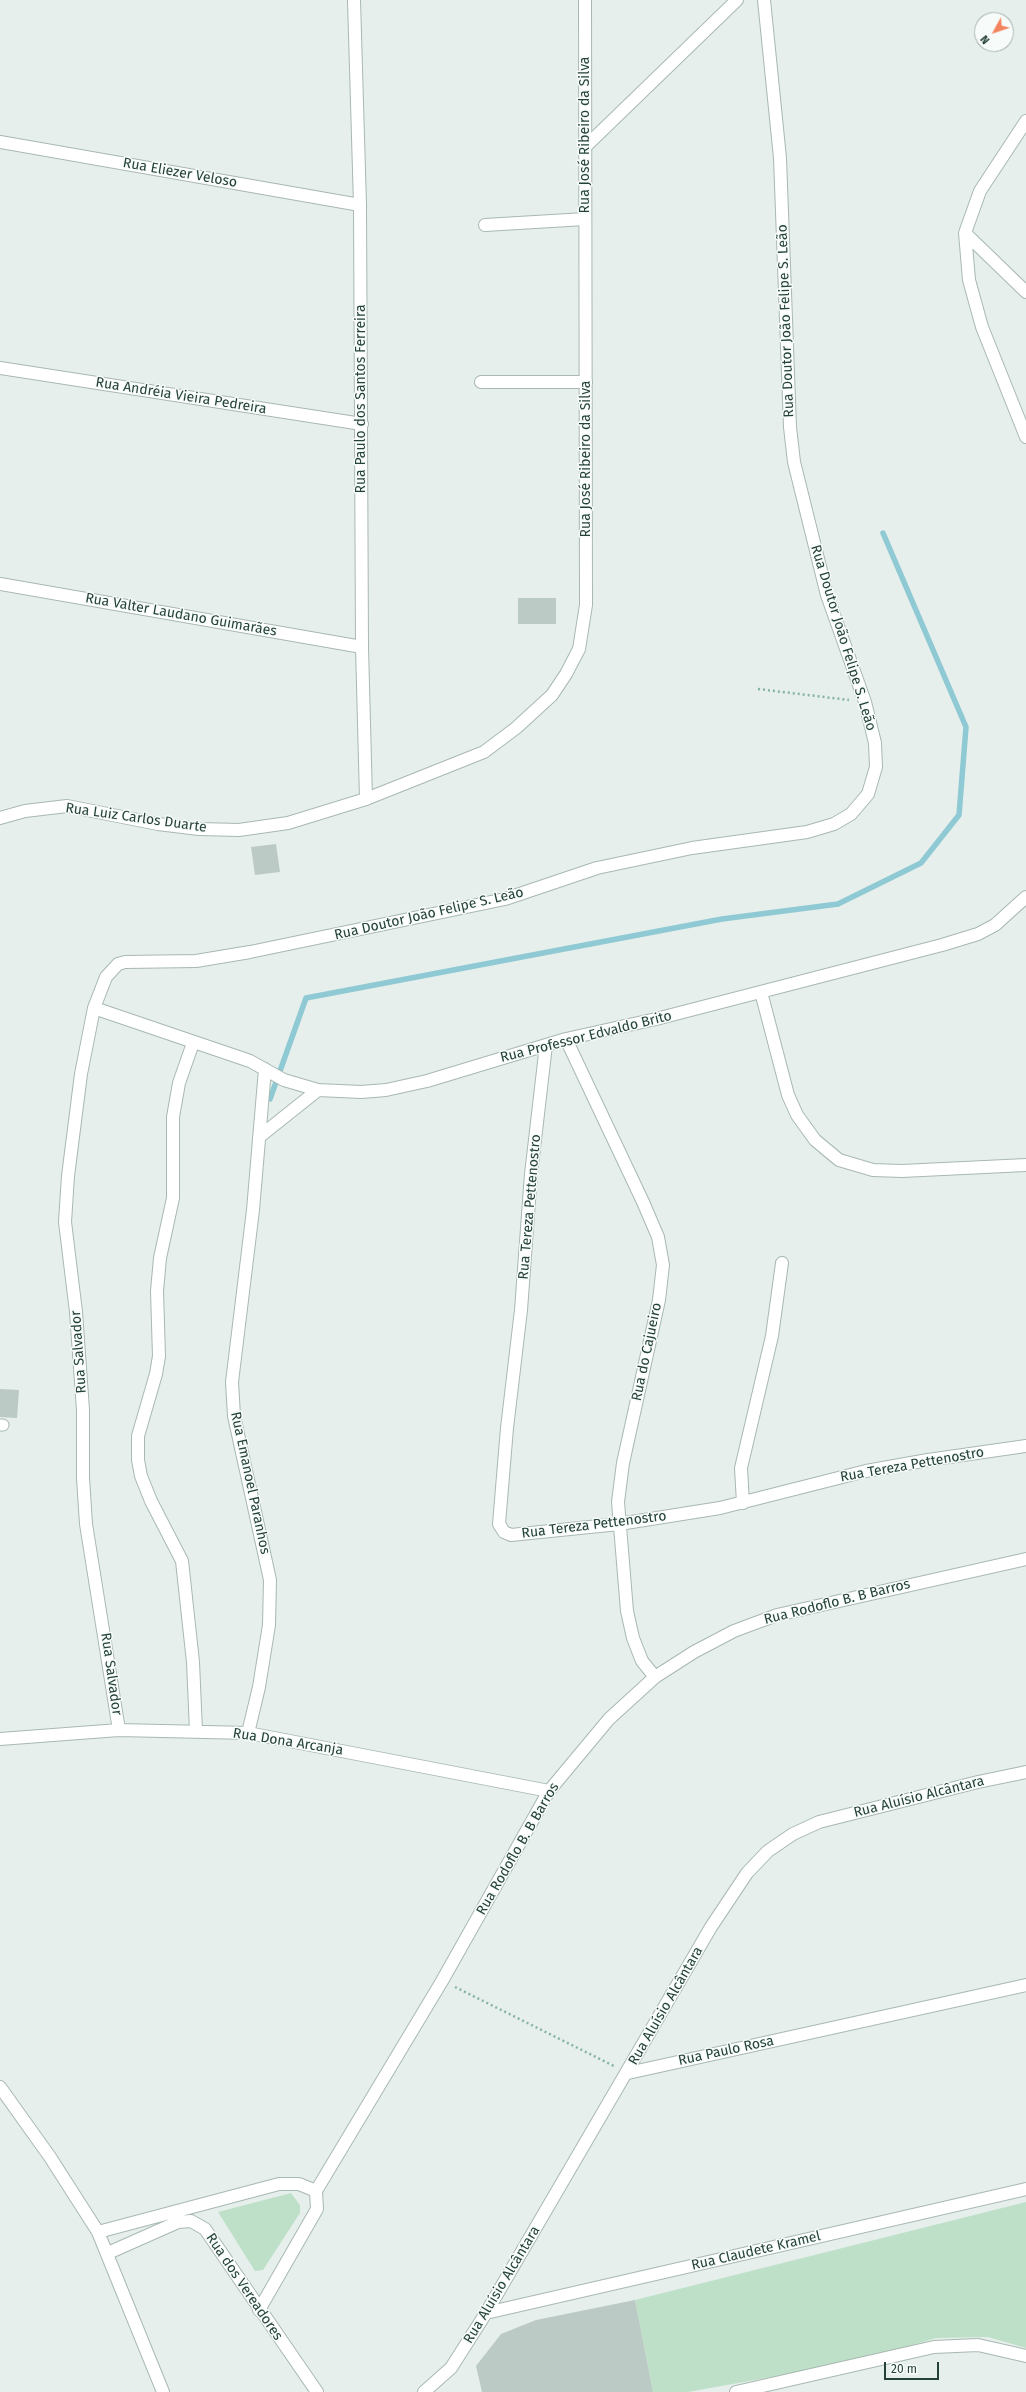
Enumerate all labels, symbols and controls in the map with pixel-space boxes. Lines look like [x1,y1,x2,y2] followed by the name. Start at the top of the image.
[974,12,1014,52] north arrow
[978,32,993,46] text: N
[577,57,593,213] street label: Rua José Ribeiro da Silva
[122,155,238,191] street label: Rua Eliezer Veloso
[774,224,798,418] street label: Rua Doutor João Felipe S. Leão
[353,304,369,494] street label: Rua Paulo dos Santos Ferreira
[94,374,268,418] street label: Rua Andréia Vieira Pedreira
[578,381,594,537] street label: Rua José Ribeiro da Silva
[807,543,879,733] street label: Rua Doutor João Felipe S. Leão
[84,590,278,640] street label: Rua Valter Laudano Guimarães
[64,800,208,836] street label: Rua Luiz Carlos Duarte
[333,884,525,944] street label: Rua Doutor João Felipe S. Leão
[498,1008,674,1066] street label: Rua Professor Edvaldo Brito
[515,1134,545,1280] street label: Rua Tereza Pettenostro
[628,1301,666,1403] street label: Rua do Cajueiro
[68,1310,90,1394] street label: Rua Salvador
[227,1410,273,1556] street label: Rua Emanoel Paranhos
[839,1444,985,1486] street label: Rua Tereza Pettenostro
[521,1508,667,1542] street label: Rua Tereza Pettenostro
[762,1576,912,1628] street label: Rua Rodoflo B. B Barros
[97,1632,125,1716] street label: Rua Salvador
[232,1725,344,1759] street label: Rua Dona Arcanja
[852,1773,986,1821] street label: Rua Aluísio Alcântara
[473,1780,563,1918] street label: Rua Rodoflo B. B Barros
[625,1944,707,2068] street label: Rua Aluísio Alcântara
[677,2033,775,2069] street label: Rua Paulo Rosa
[460,2223,544,2347] street label: Rua Aluísio Alcântara
[690,2228,822,2274] street label: Rua Claudete Kramel
[202,2230,286,2344] street label: Rua dos Vereadores
[886,2354,941,2380] scale bar
[891,2362,917,2376] text: 20 m

